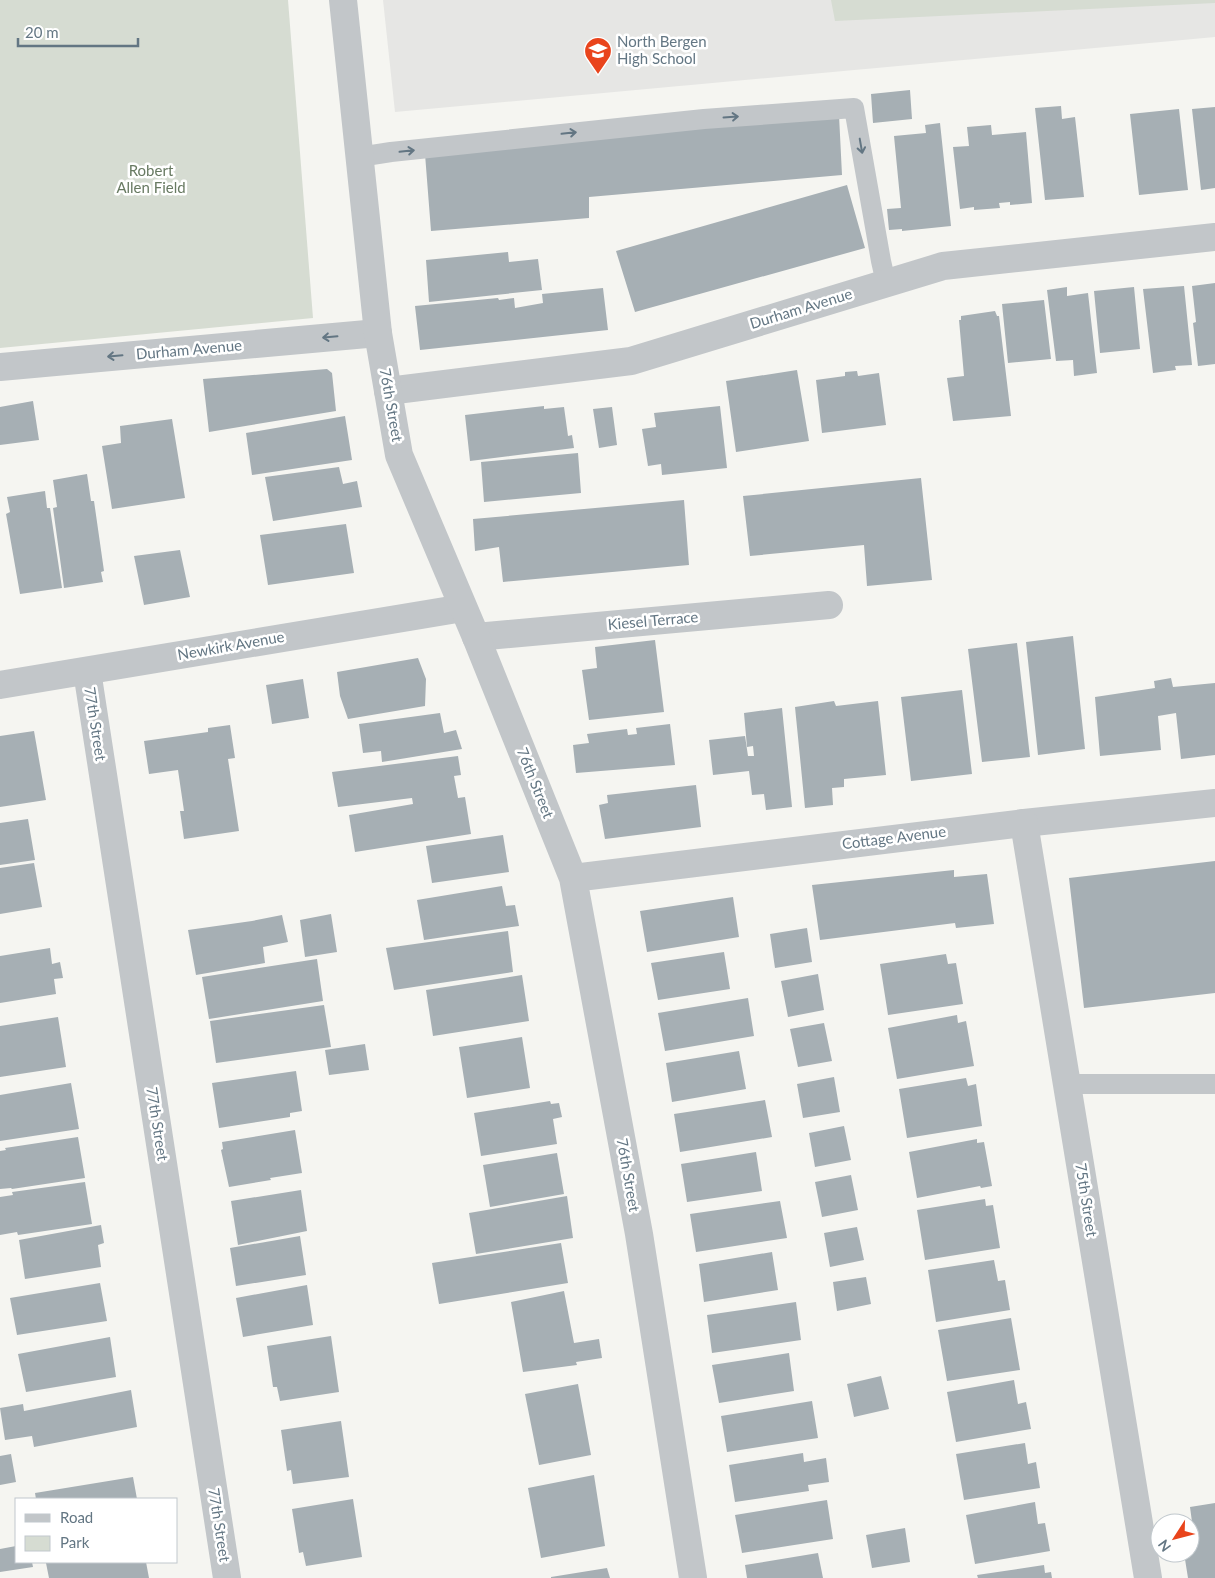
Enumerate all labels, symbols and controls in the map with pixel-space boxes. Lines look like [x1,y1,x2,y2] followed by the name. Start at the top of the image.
[18,15,138,47] scale bar
[25,23,59,41] text: 20 m
[617,32,707,67] place label: North Bergen High School
[583,36,613,75] school or university icon: North Bergen High School
[722,112,738,122] one-way arrow
[561,128,577,138] one-way arrow
[856,137,866,153] one-way arrow
[399,146,415,156] one-way arrow
[116,161,186,196] park label: Robert Allen Field
[747,284,854,332] street label: Durham Avenue
[322,332,338,342] one-way arrow
[135,335,243,363] street label: Durham Avenue
[108,352,124,361] one-way arrow
[377,367,407,444] street label: 76th Street
[607,607,699,633] street label: Kiesel Terrace
[176,627,286,663] street label: Newkirk Avenue
[81,686,111,763] street label: 77th Street
[514,745,558,821] street label: 76th Street
[841,822,947,852] street label: Cottage Avenue
[143,1086,173,1163] street label: 77th Street
[614,1137,644,1214] street label: 76th Street
[1072,1162,1102,1239] street label: 75th Street
[205,1487,235,1564] street label: 77th Street
[15,1498,178,1563] legend
[60,1508,93,1526] text: Road
[1150,1513,1200,1563] north arrow
[60,1533,90,1551] text: Park
[1154,1537,1174,1555] text: N

